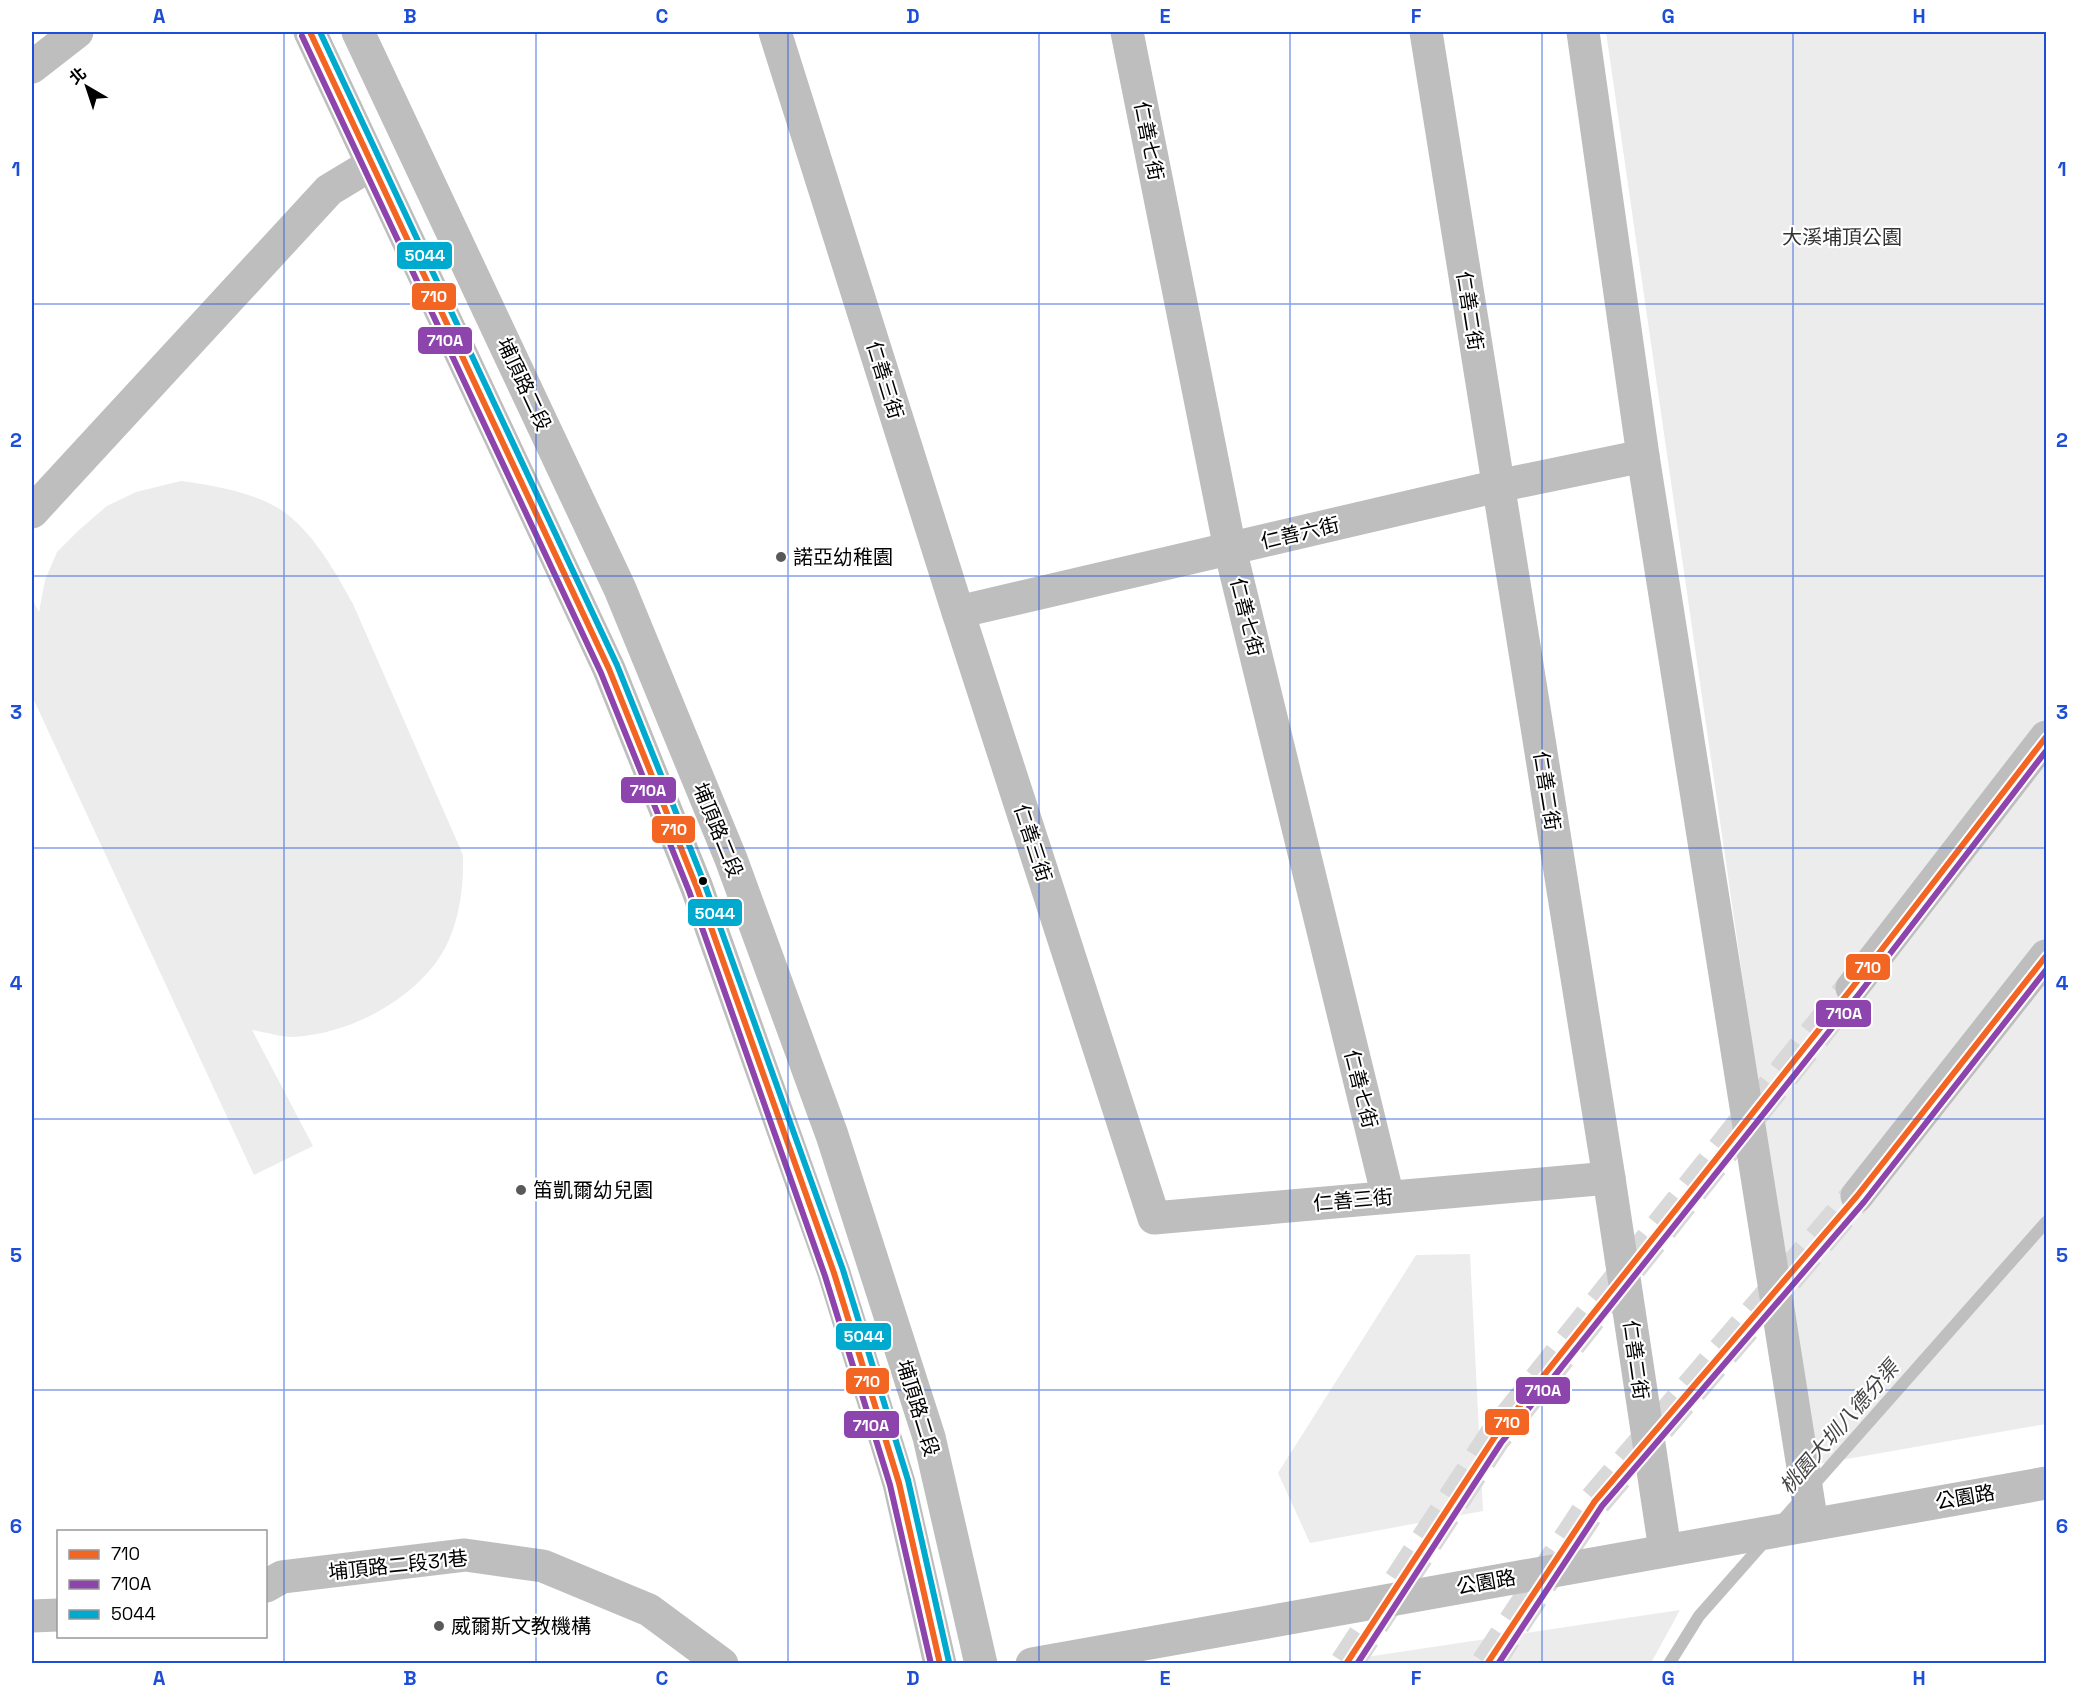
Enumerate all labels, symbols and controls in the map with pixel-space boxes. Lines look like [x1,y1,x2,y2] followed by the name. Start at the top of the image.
[153,3,166,29] text: A
[403,3,417,29] text: B
[656,3,669,29] text: C
[906,3,920,29] text: D
[1159,3,1171,29] text: E
[1411,3,1422,29] text: F
[1661,3,1675,29] text: G
[1912,3,1926,29] text: H
[57,57,117,117] north arrow
[65,63,91,89] text: 北
[1129,99,1169,183] street label: 仁善七街
[11,156,21,182] text: 1
[2057,156,2067,182] text: 1
[1782,224,1902,250] park label: 大溪埔頂公園
[396,241,453,270] line badge: 5044
[405,245,445,266] text: 5044
[1451,269,1489,353] street label: 仁善二街
[411,282,457,311] line badge: 710
[421,286,447,307] text: 710
[417,326,473,355] line badge: 710A
[427,330,463,351] text: 710A
[491,333,557,435] street label: 埔頂路二段
[861,338,909,422] street label: 仁善三街
[10,427,22,453] text: 2
[2056,427,2068,453] text: 2
[1258,511,1342,555] street label: 仁善六街
[793,544,893,570] place label: 諾亞幼稚園
[774,550,788,564] marker: 諾亞幼稚園
[1225,575,1269,659] street label: 仁善七街
[10,699,22,725] text: 3
[2056,699,2068,725] text: 3
[1528,749,1566,833] street label: 仁善二街
[620,776,677,804] line badge: 710A
[687,779,749,881] street label: 埔頂路二段
[630,780,666,801] text: 710A
[1008,801,1058,885] street label: 仁善三街
[651,815,696,844] line badge: 710
[661,819,687,840] text: 710
[697,875,709,887] unlabelled marker
[687,898,743,927] line badge: 5044
[695,903,735,924] text: 5044
[1845,953,1891,981] line badge: 710
[1855,957,1881,978] text: 710
[10,970,23,996] text: 4
[2056,970,2069,996] text: 4
[1815,999,1872,1028] line badge: 710A
[1826,1003,1862,1024] text: 710A
[1339,1047,1383,1131] street label: 仁善七街
[533,1177,653,1203] place label: 笛凱爾幼兒園
[514,1183,528,1197] marker: 笛凱爾幼兒園
[1312,1184,1394,1216] street label: 仁善三街
[10,1242,22,1268] text: 5
[2056,1242,2068,1268] text: 5
[1618,1319,1654,1401] street label: 仁善二街
[835,1322,892,1351] line badge: 5044
[844,1326,884,1347] text: 5044
[1774,1352,1906,1499] water label: 桃園大圳八德分渠
[891,1356,945,1460] street label: 埔頂路二段
[845,1367,890,1395] line badge: 710
[854,1371,880,1392] text: 710
[1515,1376,1571,1405] line badge: 710A
[1525,1380,1561,1401] text: 710A
[1484,1408,1530,1436] line badge: 710
[843,1410,900,1439] line badge: 710A
[1494,1412,1520,1433] text: 710
[853,1415,889,1436] text: 710A
[1933,1479,1997,1515] street label: 公園路
[10,1513,22,1539] text: 6
[2056,1513,2068,1539] text: 6
[57,1530,267,1638] legend
[111,1542,140,1565] text: 710
[327,1545,469,1585] street label: 埔頂路二段31巷
[1454,1564,1518,1600] street label: 公園路
[111,1572,151,1595] text: 710A
[111,1602,156,1625] text: 5044
[451,1613,591,1639] place label: 威爾斯文教機構
[432,1619,446,1633] marker: 威爾斯文教機構
[153,1665,166,1691] text: A
[403,1665,417,1691] text: B
[656,1665,669,1691] text: C
[906,1665,920,1691] text: D
[1159,1665,1171,1691] text: E
[1411,1665,1422,1691] text: F
[1661,1665,1675,1691] text: G
[1912,1665,1926,1691] text: H

